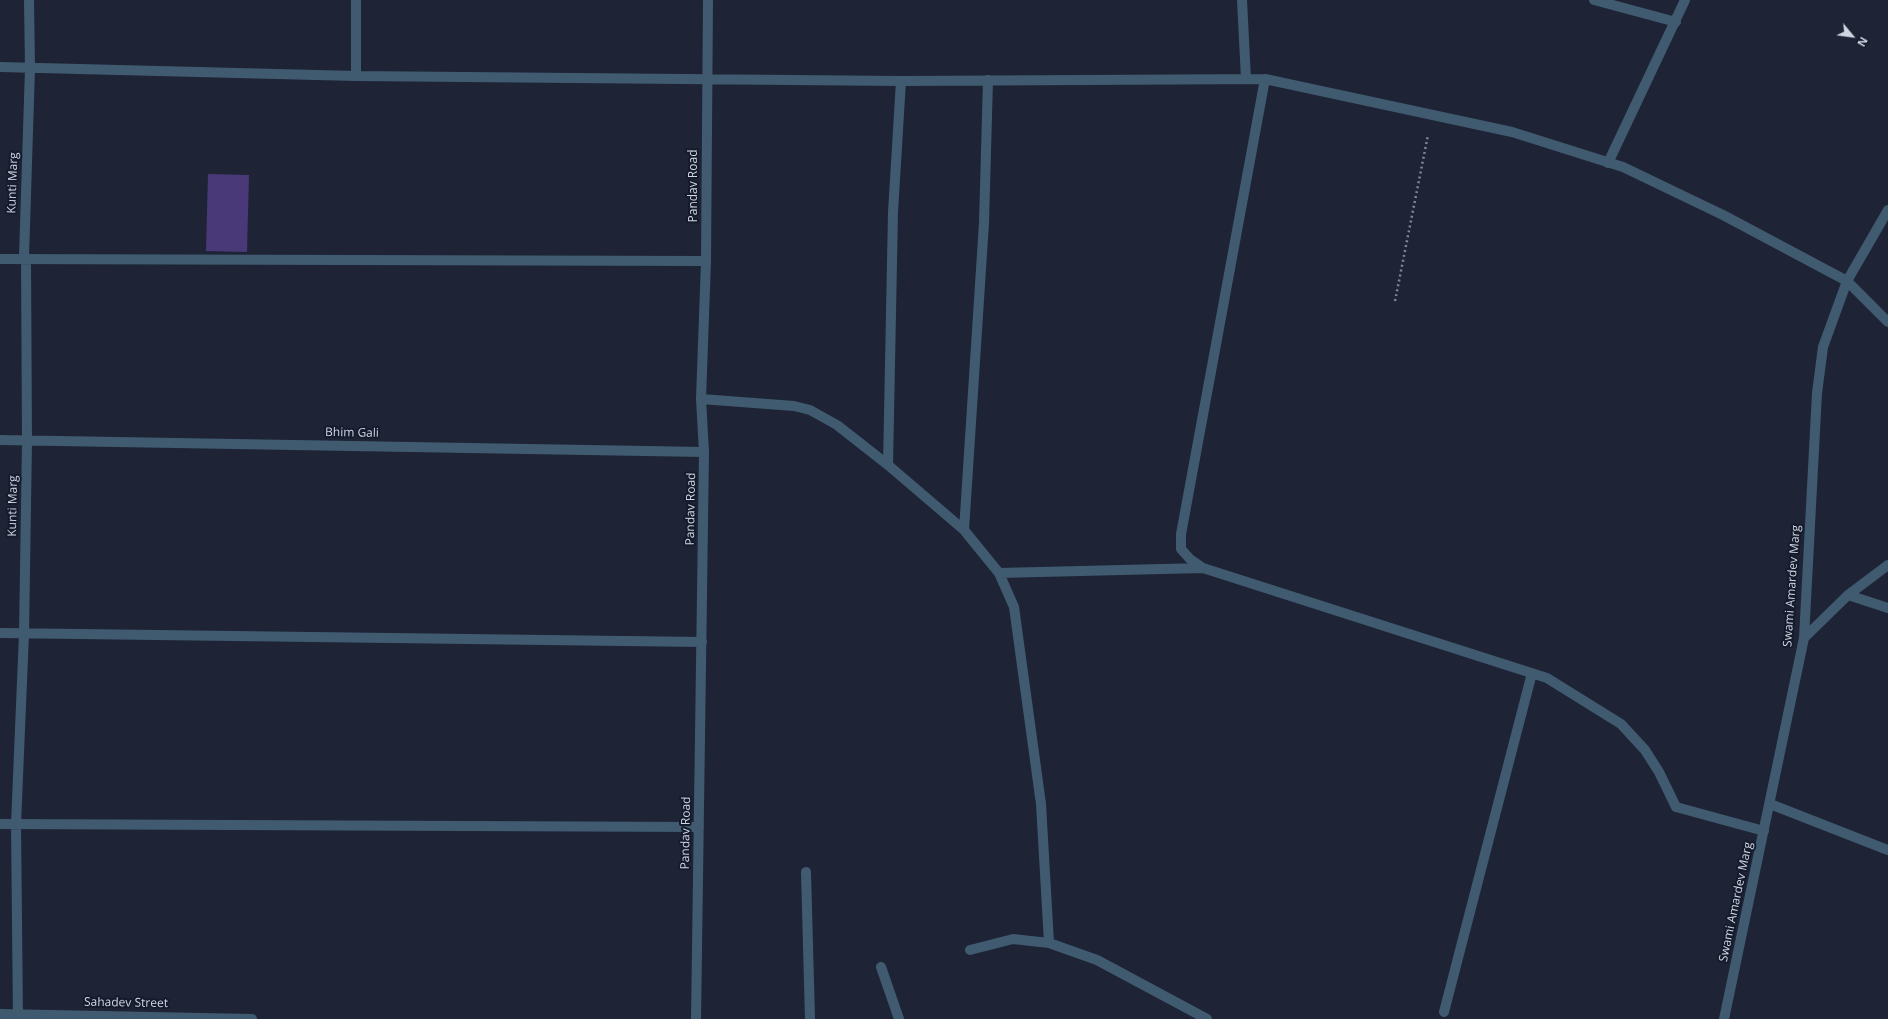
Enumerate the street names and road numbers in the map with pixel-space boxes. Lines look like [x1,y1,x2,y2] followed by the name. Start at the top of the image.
[687,149,701,223] street label: Pandav Road
[5,152,21,214] street label: Kunti Marg
[325,425,379,441] street label: Bhim Gali
[683,472,699,546] street label: Pandav Road
[5,475,21,537] street label: Kunti Marg
[1781,525,1803,647] street label: Swami Amardev Marg
[678,796,694,870] street label: Pandav Road
[1716,841,1756,963] street label: Swami Amardev Marg
[84,995,168,1011] street label: Sahadev Street

